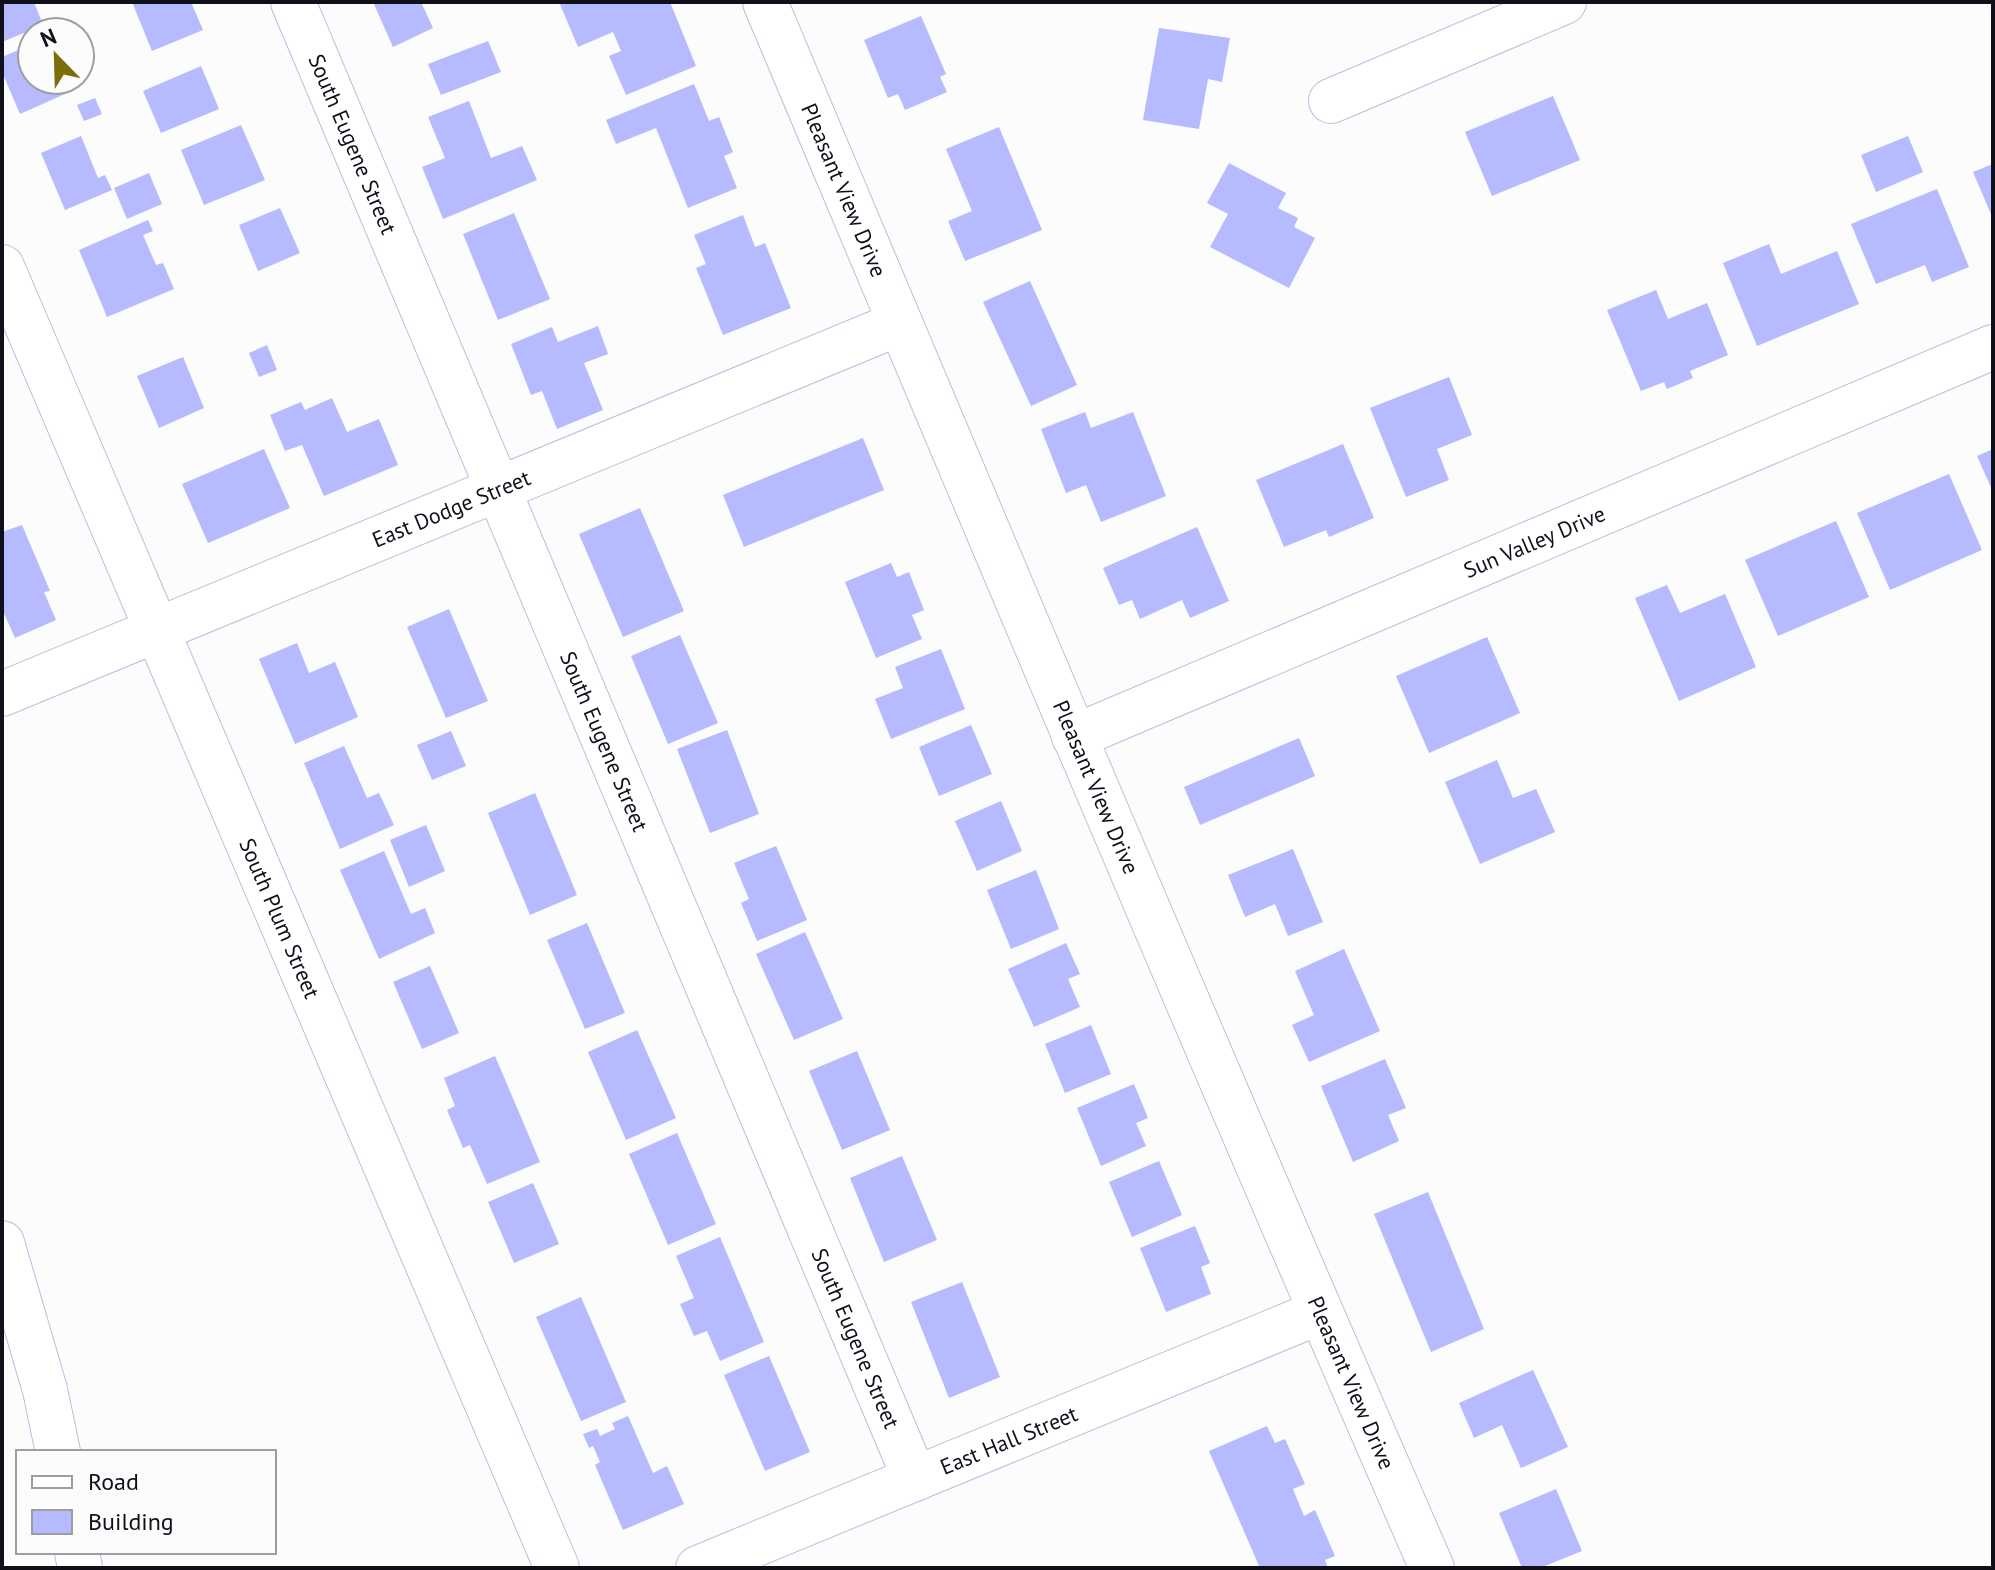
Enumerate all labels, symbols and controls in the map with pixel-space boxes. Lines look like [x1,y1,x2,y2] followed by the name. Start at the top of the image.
[16,16,96,96] north arrow
[36,22,60,53] text: N
[302,50,403,239] street label: South Eugene Street
[795,99,893,281] street label: Pleasant View Drive
[368,463,535,554] street label: East Dodge Street
[1459,499,1609,584] street label: Sun Valley Drive
[554,647,655,836] street label: South Eugene Street
[1047,696,1145,878] street label: Pleasant View Drive
[233,834,327,1003] street label: South Plum Street
[805,1244,906,1433] street label: South Eugene Street
[1302,1292,1401,1474] street label: Pleasant View Drive
[936,1399,1082,1481] street label: East Hall Street
[16,1450,276,1554] legend
[88,1466,139,1497] text: Road
[88,1506,174,1537] text: Building

